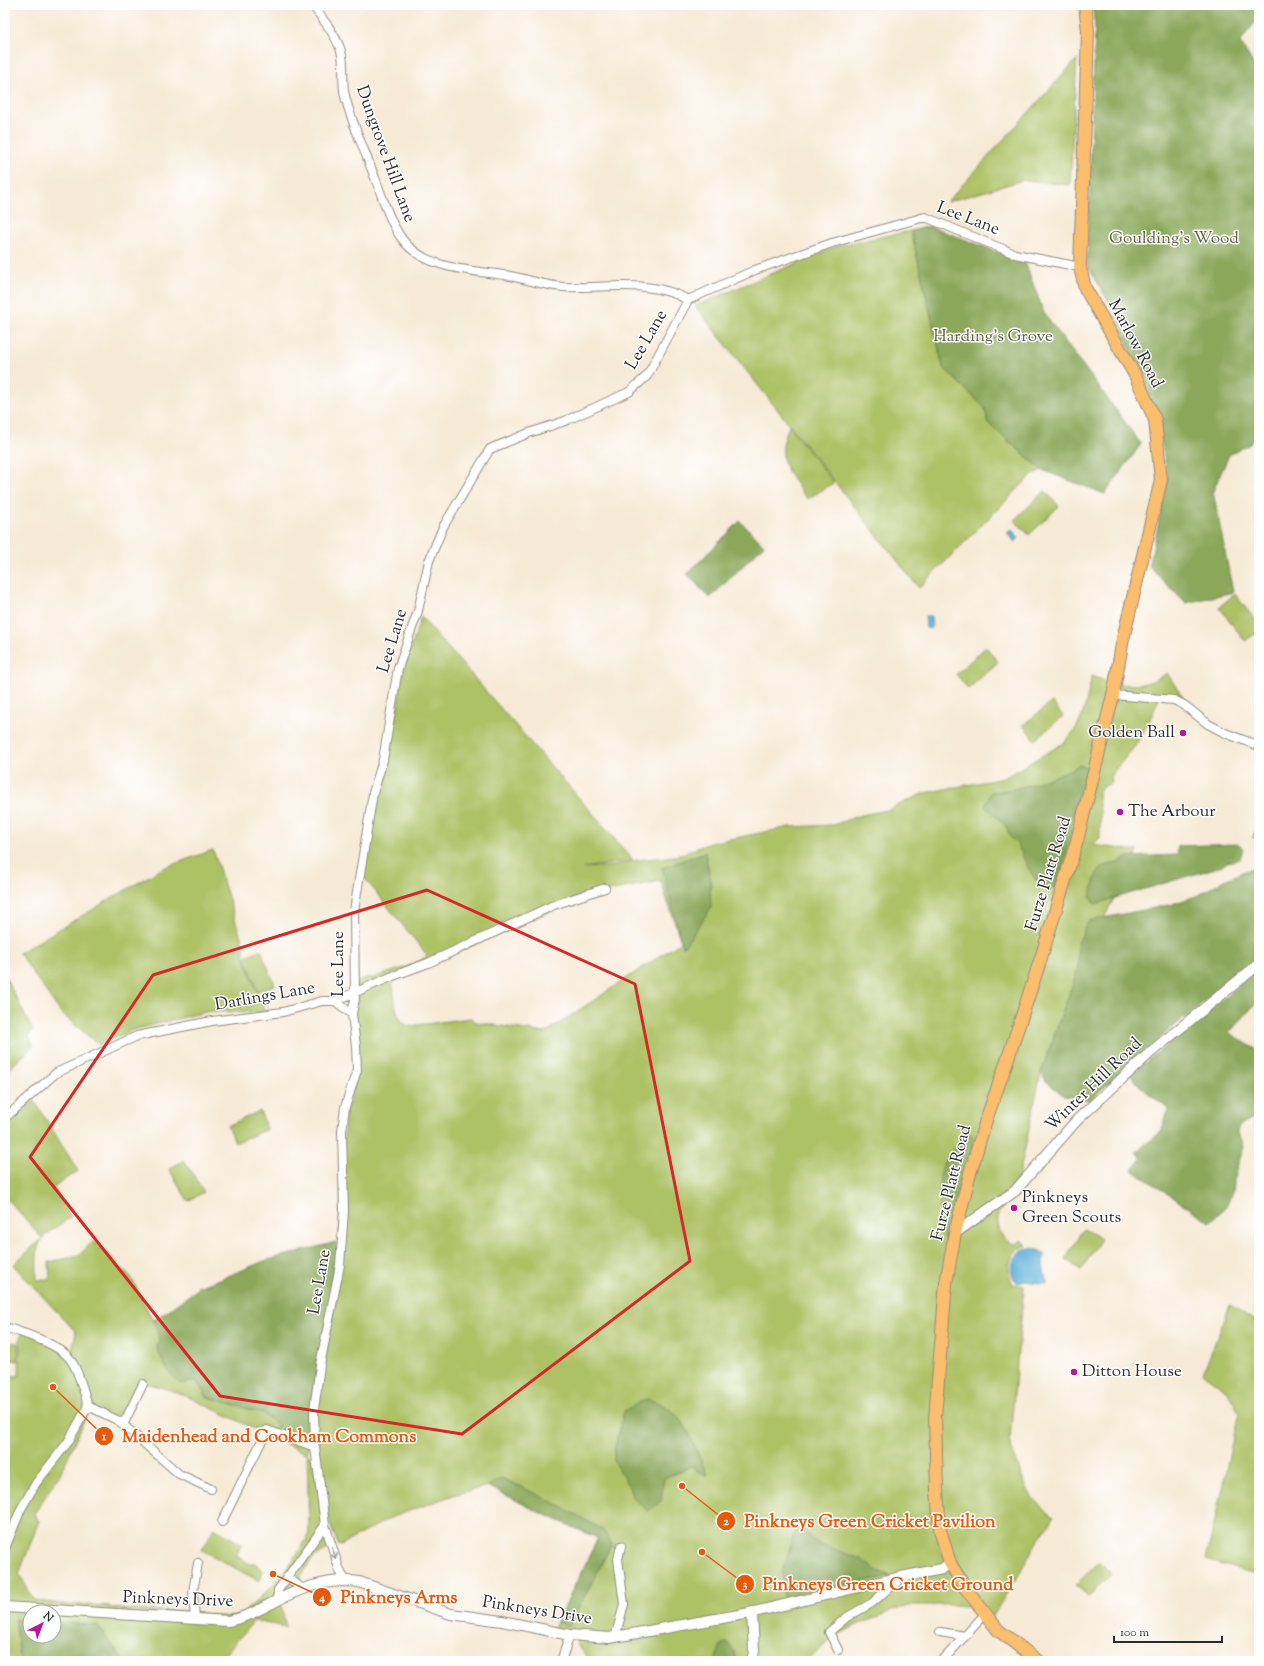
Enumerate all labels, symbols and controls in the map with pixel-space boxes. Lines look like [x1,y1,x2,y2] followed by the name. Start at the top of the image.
[349,82,421,226] street label: Dungrove Hill Lane
[933,196,1003,242] street label: Lee Lane
[1109,227,1239,251] park label: Goulding's Wood
[1102,295,1169,393] street label: Marlow Road
[620,306,674,374] street label: Lee Lane
[933,325,1053,349] park label: Harding's Grove
[372,606,414,676] street label: Lee Lane
[1088,721,1175,745] place label: Golden Ball
[1178,728,1188,738] marker: Golden Ball
[1128,800,1216,824] place label: The Arbour
[1115,807,1125,817] marker: The Arbour
[1020,813,1078,934] street label: Furze Platt Road
[327,931,351,997] street label: Lee Lane
[213,976,317,1018] street label: Darlings Lane
[1040,1032,1148,1137] street label: Winter Hill Road
[926,1122,978,1244] street label: Furze Platt Road
[1022,1186,1122,1230] place label: Pinkneys Green Scouts
[1009,1203,1019,1213] marker: Pinkneys Green Scouts
[302,1248,338,1316] street label: Lee Lane
[1082,1360,1182,1384] place label: Ditton House
[1069,1367,1079,1377] marker: Ditton House
[94,1421,424,1451] callout: Maidenhead and Cookham Commons
[122,1425,416,1451] text: Maidenhead and Cookham Commons
[101,1428,107,1446] text: 1
[716,1506,1004,1536] callout: Pinkneys Green Cricket Pavilion
[744,1510,996,1536] text: Pinkneys Green Cricket Pavilion
[723,1513,729,1531] text: 2
[331,1546,338,1559] one-way arrow
[735,1569,1021,1599] callout: Pinkneys Green Cricket Ground
[763,1573,1014,1599] text: Pinkneys Green Cricket Ground
[743,1576,748,1594] text: 3
[312,1582,465,1612] callout: Pinkneys Arms
[122,1586,234,1614] street label: Pinkneys Drive
[341,1586,457,1612] text: Pinkneys Arms
[318,1589,325,1607] text: 4
[480,1590,594,1632] street label: Pinkneys Drive
[22,1604,62,1644] north arrow
[39,1608,57,1626] text: N
[1114,1618,1222,1644] scale bar
[1120,1624,1149,1642] text: 100 m

